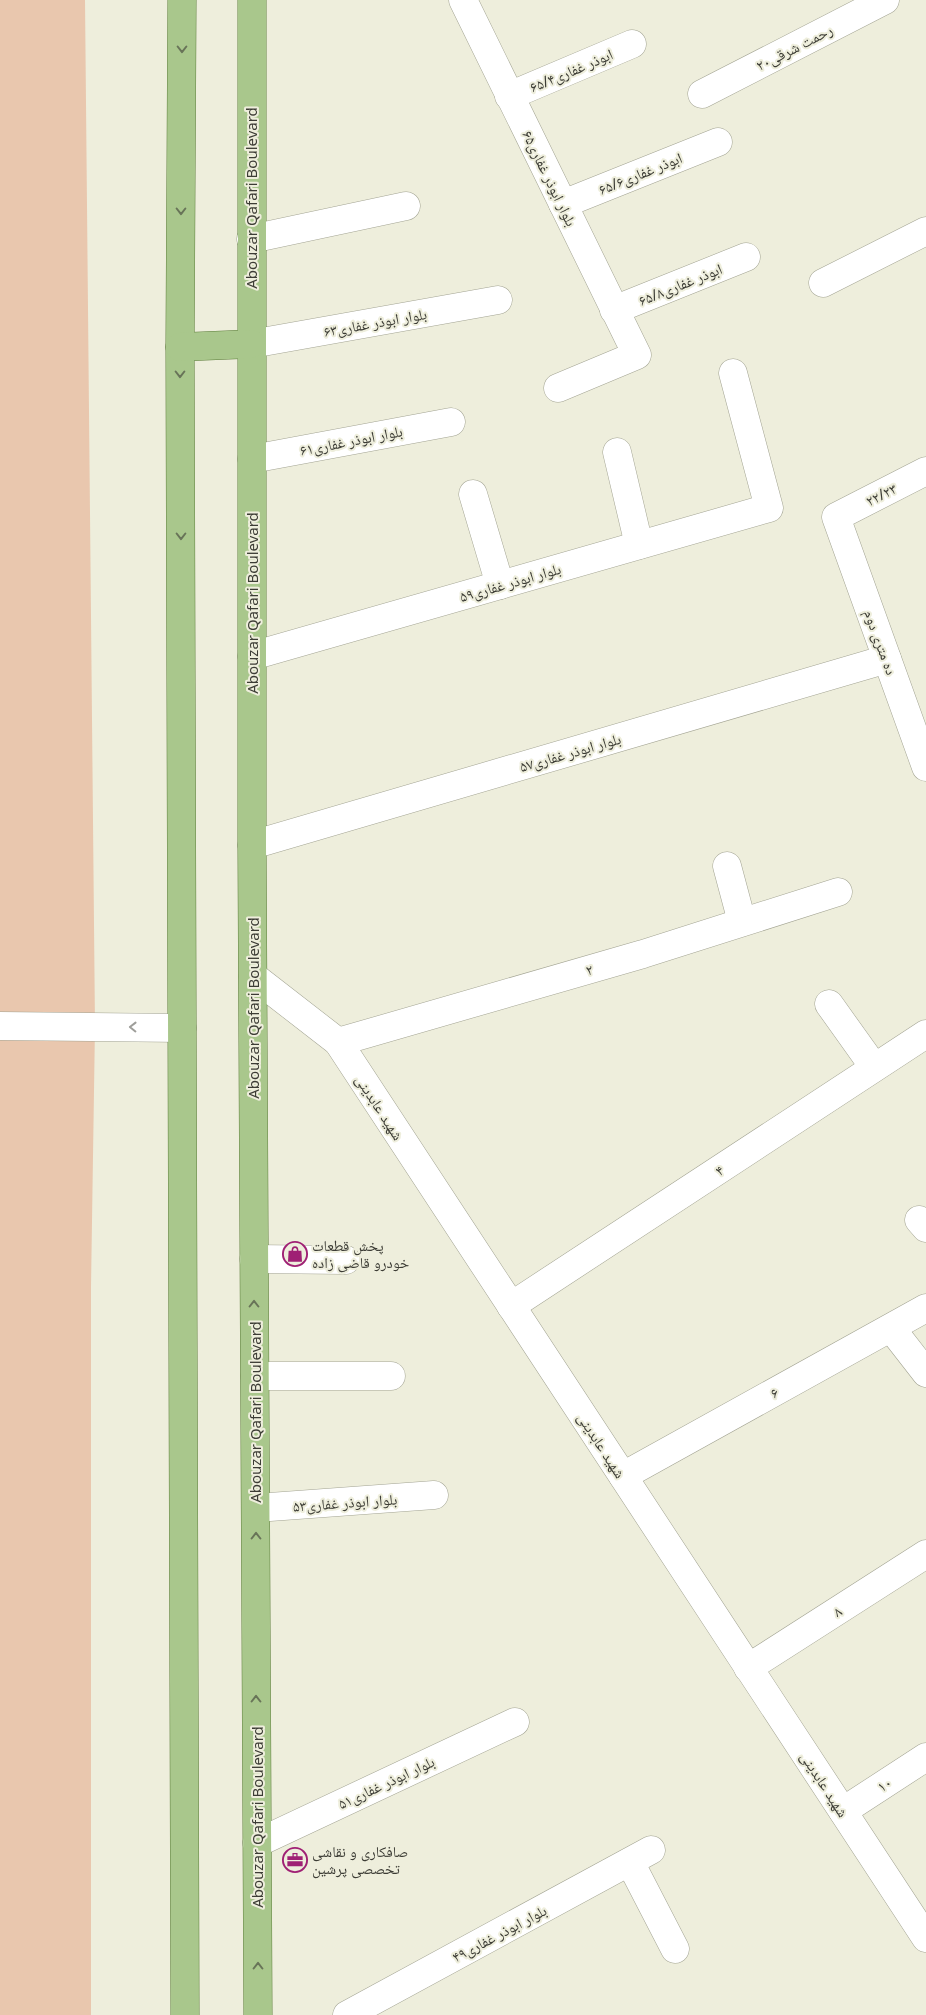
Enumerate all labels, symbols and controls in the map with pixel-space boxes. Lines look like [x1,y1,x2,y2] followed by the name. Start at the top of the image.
[752,19,836,76] street label: ۲۰رحمت شرقی
[526,43,616,97] street label: ۶۵/۴ابوذر غفاری
[177,45,187,53] one-way arrow
[241,107,261,289] street label: Abouzar Qafari Boulevard
[517,127,582,230] street label: بلوار ابوذر غفاری۶۵
[595,147,685,200] street label: ۶۵/۶ابوذر غفاری
[176,208,186,215] one-way arrow
[635,258,725,311] street label: ۶۵/۸ابوذر غفاری
[322,303,428,342] street label: بلوار ابوذر غفاری۶۳
[175,370,185,378] one-way arrow
[298,420,404,461] street label: بلوار ابوذر غفاری۶۱
[862,478,900,510] street label: ۲۲/۲۳
[242,512,262,694] street label: Abouzar Qafari Boulevard
[175,532,186,540] one-way arrow
[457,558,563,607] street label: بلوار ابوذر غفاری۵۹
[859,607,902,678] street label: ده متری دوم
[517,728,623,777] street label: بلوار ابوذر غفاری۵۷
[243,917,263,1099] street label: Abouzar Qafari Boulevard
[583,958,595,980] street label: ۲
[129,1022,137,1032] one-way arrow
[351,1070,409,1144] street label: شهید عابدینی
[711,1160,727,1180] street label: ۴
[312,1235,410,1273] place label: پخش قطعات خودرو قاضی زاده
[282,1241,308,1267] shop icon: پخش قطعات خودرو قاضی زاده
[249,1300,259,1308] one-way arrow
[245,1321,265,1503] street label: Abouzar Qafari Boulevard
[766,1381,782,1402] street label: ۶
[573,1408,631,1482] street label: شهید عابدینی
[292,1488,398,1517] street label: بلوار ابوذر غفاری۵۳
[251,1532,261,1540] one-way arrow
[829,1601,845,1621] street label: ۸
[251,1695,261,1702] one-way arrow
[247,1726,267,1908] street label: Abouzar Qafari Boulevard
[796,1747,854,1821] street label: شهید عابدینی
[334,1751,438,1814] street label: بلوار ابوذر غفاری۵۱
[873,1772,895,1796] street label: ۱۰
[312,1841,408,1879] place label: صافکاری و نقاشی تخصصی پرشین
[282,1847,308,1873] office icon: صافکاری و نقاشی تخصصی پرشین
[448,1900,550,1967] street label: بلوار ابوذر غفاری۴۹
[253,1962,263,1970] one-way arrow

